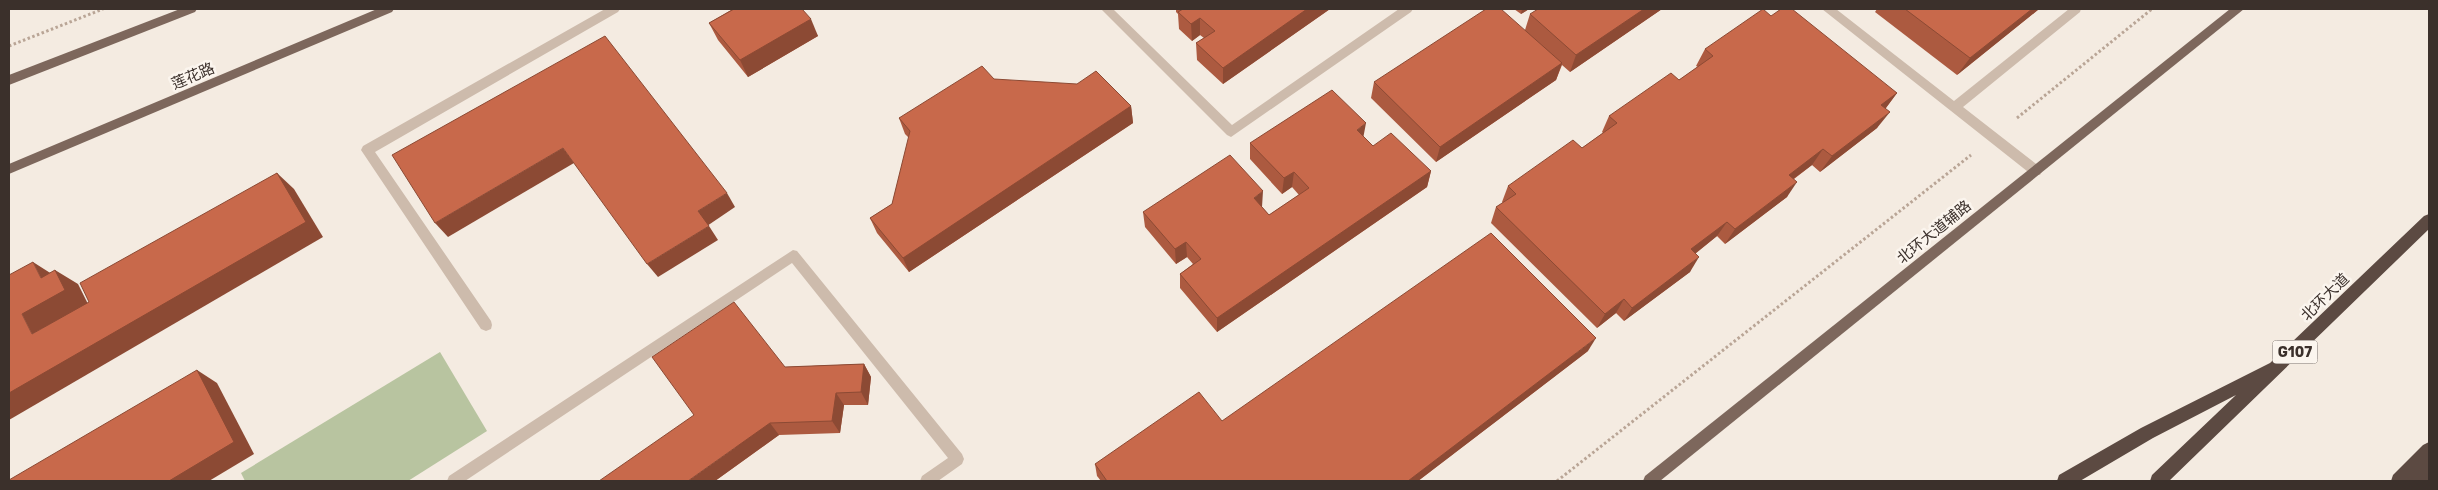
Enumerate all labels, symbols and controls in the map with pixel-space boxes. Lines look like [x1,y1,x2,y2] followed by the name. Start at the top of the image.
[169,59,217,93] street label: 莲花路
[1893,197,1975,267] street label: 北环大道辅路
[2297,270,2353,324] street label: 北环大道
[2272,341,2318,364] road number: G107

